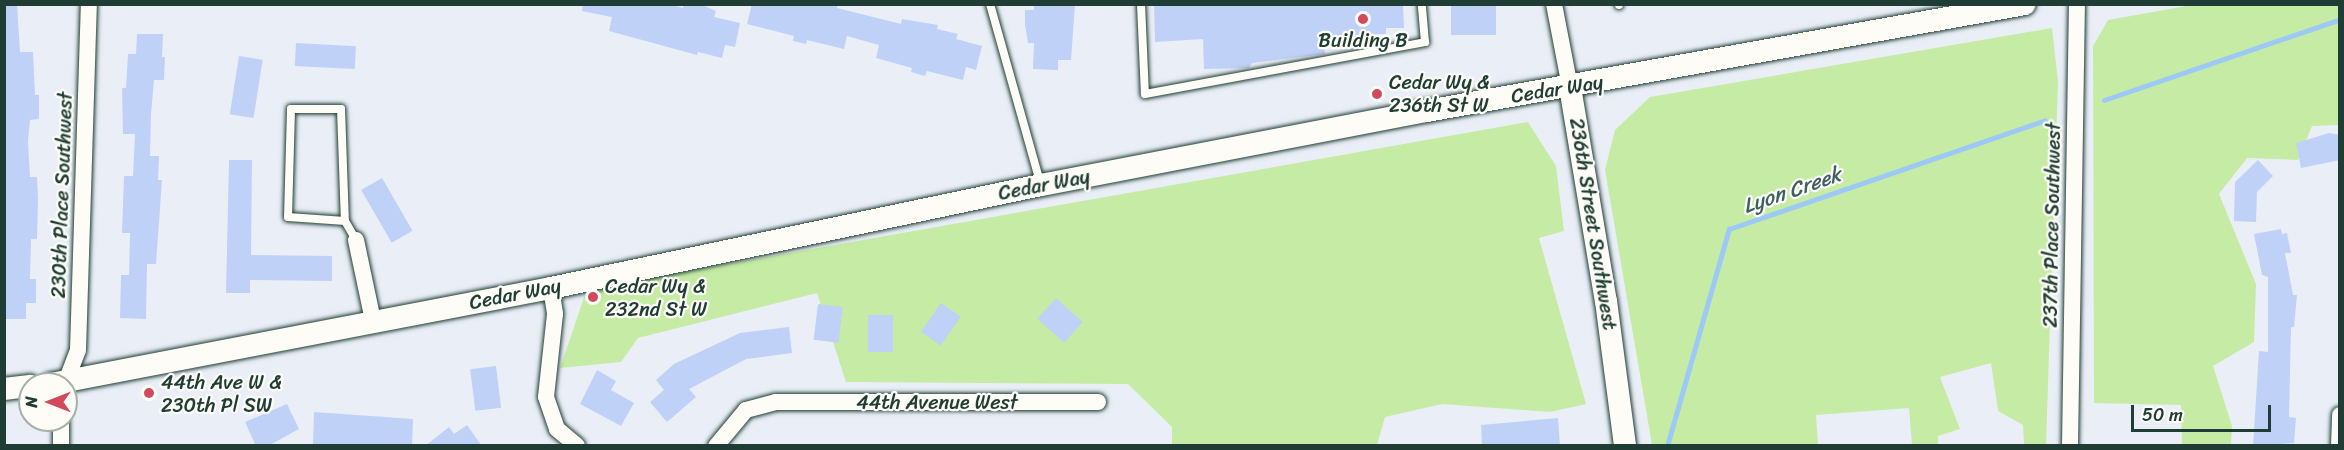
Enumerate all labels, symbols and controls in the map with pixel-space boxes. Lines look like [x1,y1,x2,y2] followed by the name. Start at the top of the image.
[1356,12,1370,26] marker: Building B
[1318,28,1408,52] place label: Building B
[1389,70,1489,117] place label: Cedar Wy & 236th St W
[1509,70,1605,108] street label: Cedar Way
[1370,87,1384,101] marker: Cedar Wy & 236th St W
[46,91,78,299] street label: 230th Place Southwest
[1564,116,1622,332] street label: 236th Street Southwest
[2038,122,2066,328] street label: 237th Place Southwest
[1739,161,1845,219] water label: Lyon Creek
[996,164,1092,206] street label: Cedar Way
[467,273,563,315] street label: Cedar Way
[605,274,707,321] place label: Cedar Wy & 232nd St W
[586,290,600,304] marker: Cedar Wy & 232nd St W
[161,370,282,417] place label: 44th Ave W & 230th Pl SW
[18,372,78,432] north arrow
[142,386,156,400] marker: 44th Ave W & 230th Pl SW
[856,390,1018,414] street label: 44th Avenue West
[2134,393,2274,431] scale bar
[17,396,46,408] text: N
[2142,399,2183,431] text: 50 m

